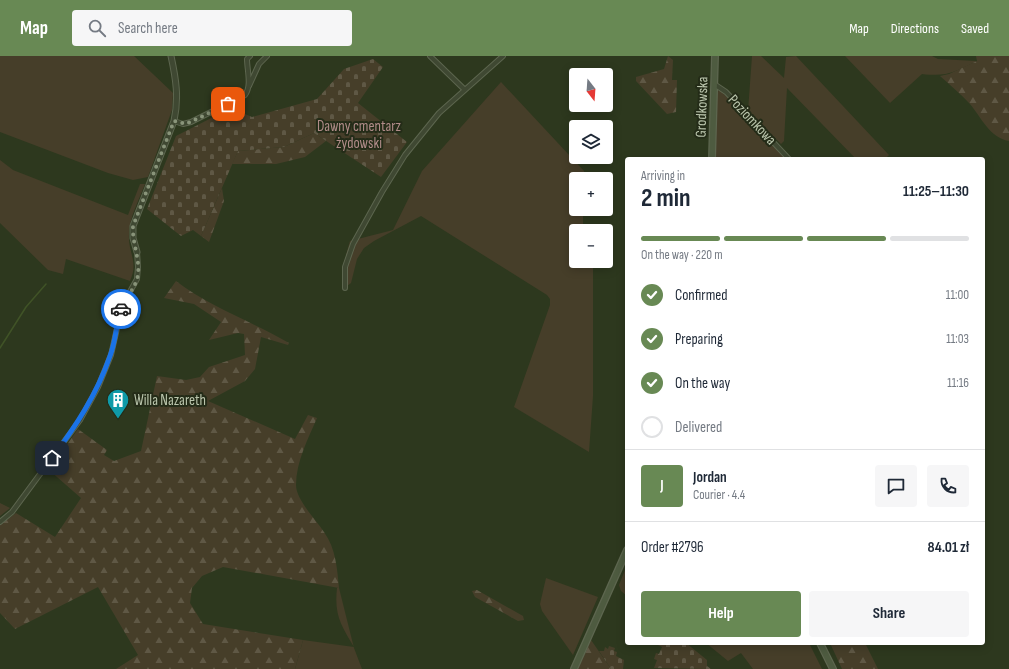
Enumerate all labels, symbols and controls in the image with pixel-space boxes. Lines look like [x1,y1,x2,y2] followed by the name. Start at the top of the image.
[72,10,352,46] search box
[20,17,48,40] text: Map
[86,17,108,39] icon: search
[118,19,178,38] text: Search here
[849,20,869,37] text: Map
[891,20,939,37] text: Directions
[961,20,989,37] text: Saved
[569,68,613,112] north arrow
[569,68,613,268] map controls
[691,76,713,138] street label: Grodkowska
[211,87,245,121] pin
[724,91,780,149] street label: Poziomkowa
[217,93,239,115] icon: bag
[317,117,402,153] park label: Dawny cmentarz żydowski
[569,120,613,164] button: layers
[641,168,685,184] text: Arriving in
[569,172,613,216] button: +
[903,182,969,201] text: 11:25–11:30
[641,183,691,214] text: 2 min
[569,224,613,268] button: −
[641,247,723,263] text: On the way · 220 m
[641,284,663,306] icon: check
[675,286,728,305] text: Confirmed
[946,287,969,303] text: 11:00
[101,289,141,329] courier
[110,298,132,320] icon: car
[641,328,663,350] icon: check
[675,330,723,349] text: Preparing
[946,331,969,347] text: 11:03
[641,372,663,394] icon: check
[675,374,730,393] text: On the way
[947,375,969,391] text: 11:16
[105,387,131,420] building icon: Willa Nazareth
[134,391,206,410] place label: Willa Nazareth
[675,418,722,437] text: Delivered
[35,441,69,475] pin
[41,447,63,469] icon: home
[875,465,917,507] button: chat
[927,465,969,507] button: phone
[693,468,727,487] text: Jordan
[660,476,664,495] text: J
[693,487,745,503] text: Courier · 4.4
[641,538,704,557] text: Order #2796
[927,538,969,557] text: 84.01 zł
[641,591,801,637] button: Help
[809,591,969,637] button: Share

